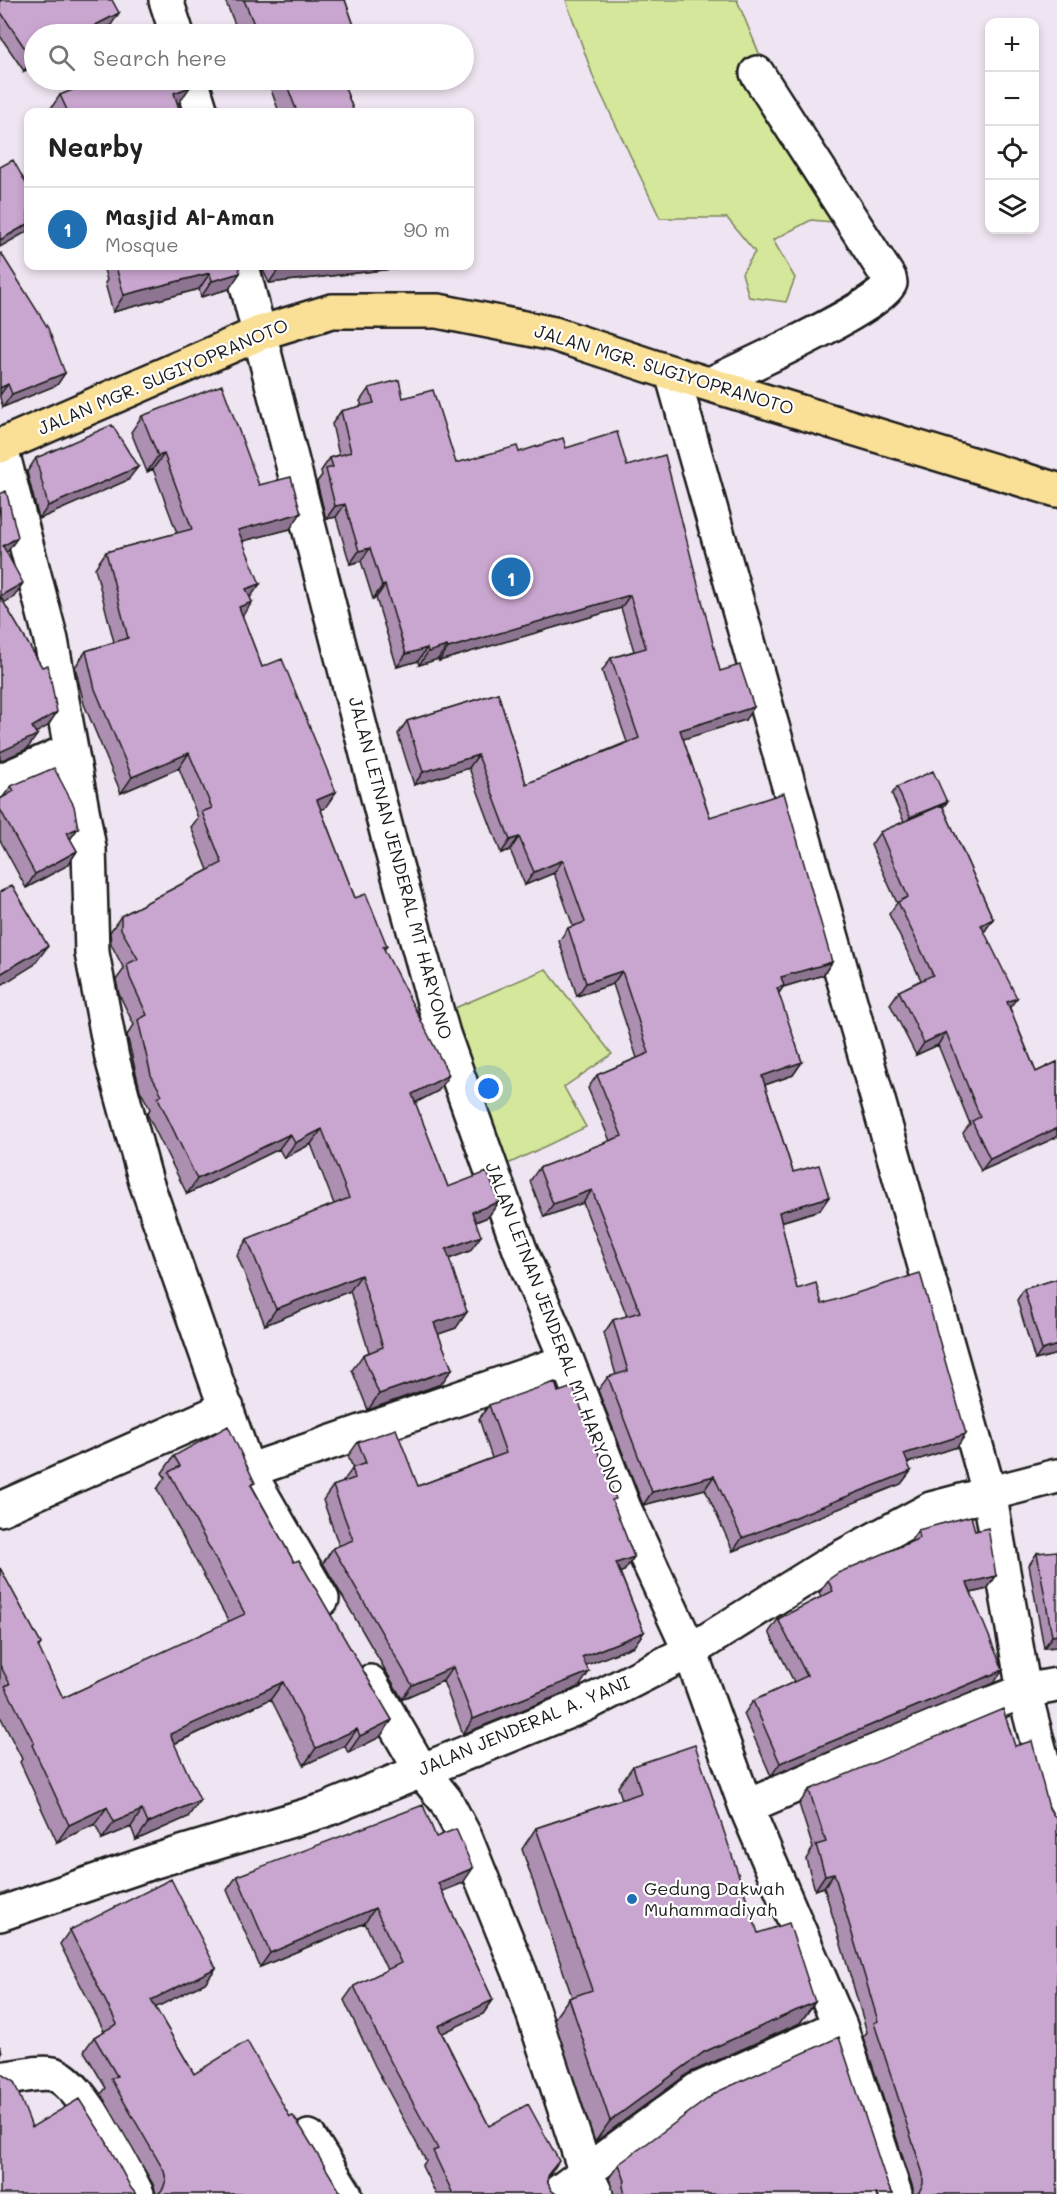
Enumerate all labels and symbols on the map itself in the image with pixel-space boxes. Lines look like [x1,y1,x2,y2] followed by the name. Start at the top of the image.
[34,312,291,440] street label: JALAN MGR. SUGIYOPRANOTO
[532,318,797,420] street label: JALAN MGR. SUGIYOPRANOTO
[492,554,530,600] pin: 1
[344,694,458,1042] street label: JALAN LETNAN JENDERAL MT HARYONO
[474,1074,503,1103] your location
[480,1158,630,1497] street label: JALAN LETNAN JENDERAL MT HARYONO
[414,1670,633,1781] street label: JALAN JENDERAL A. YANI
[644,1876,784,1921] place label: Gedung Dakwah Muhammadiyah
[625,1892,639,1906] marker: Gedung Dakwah Muhammadiyah

